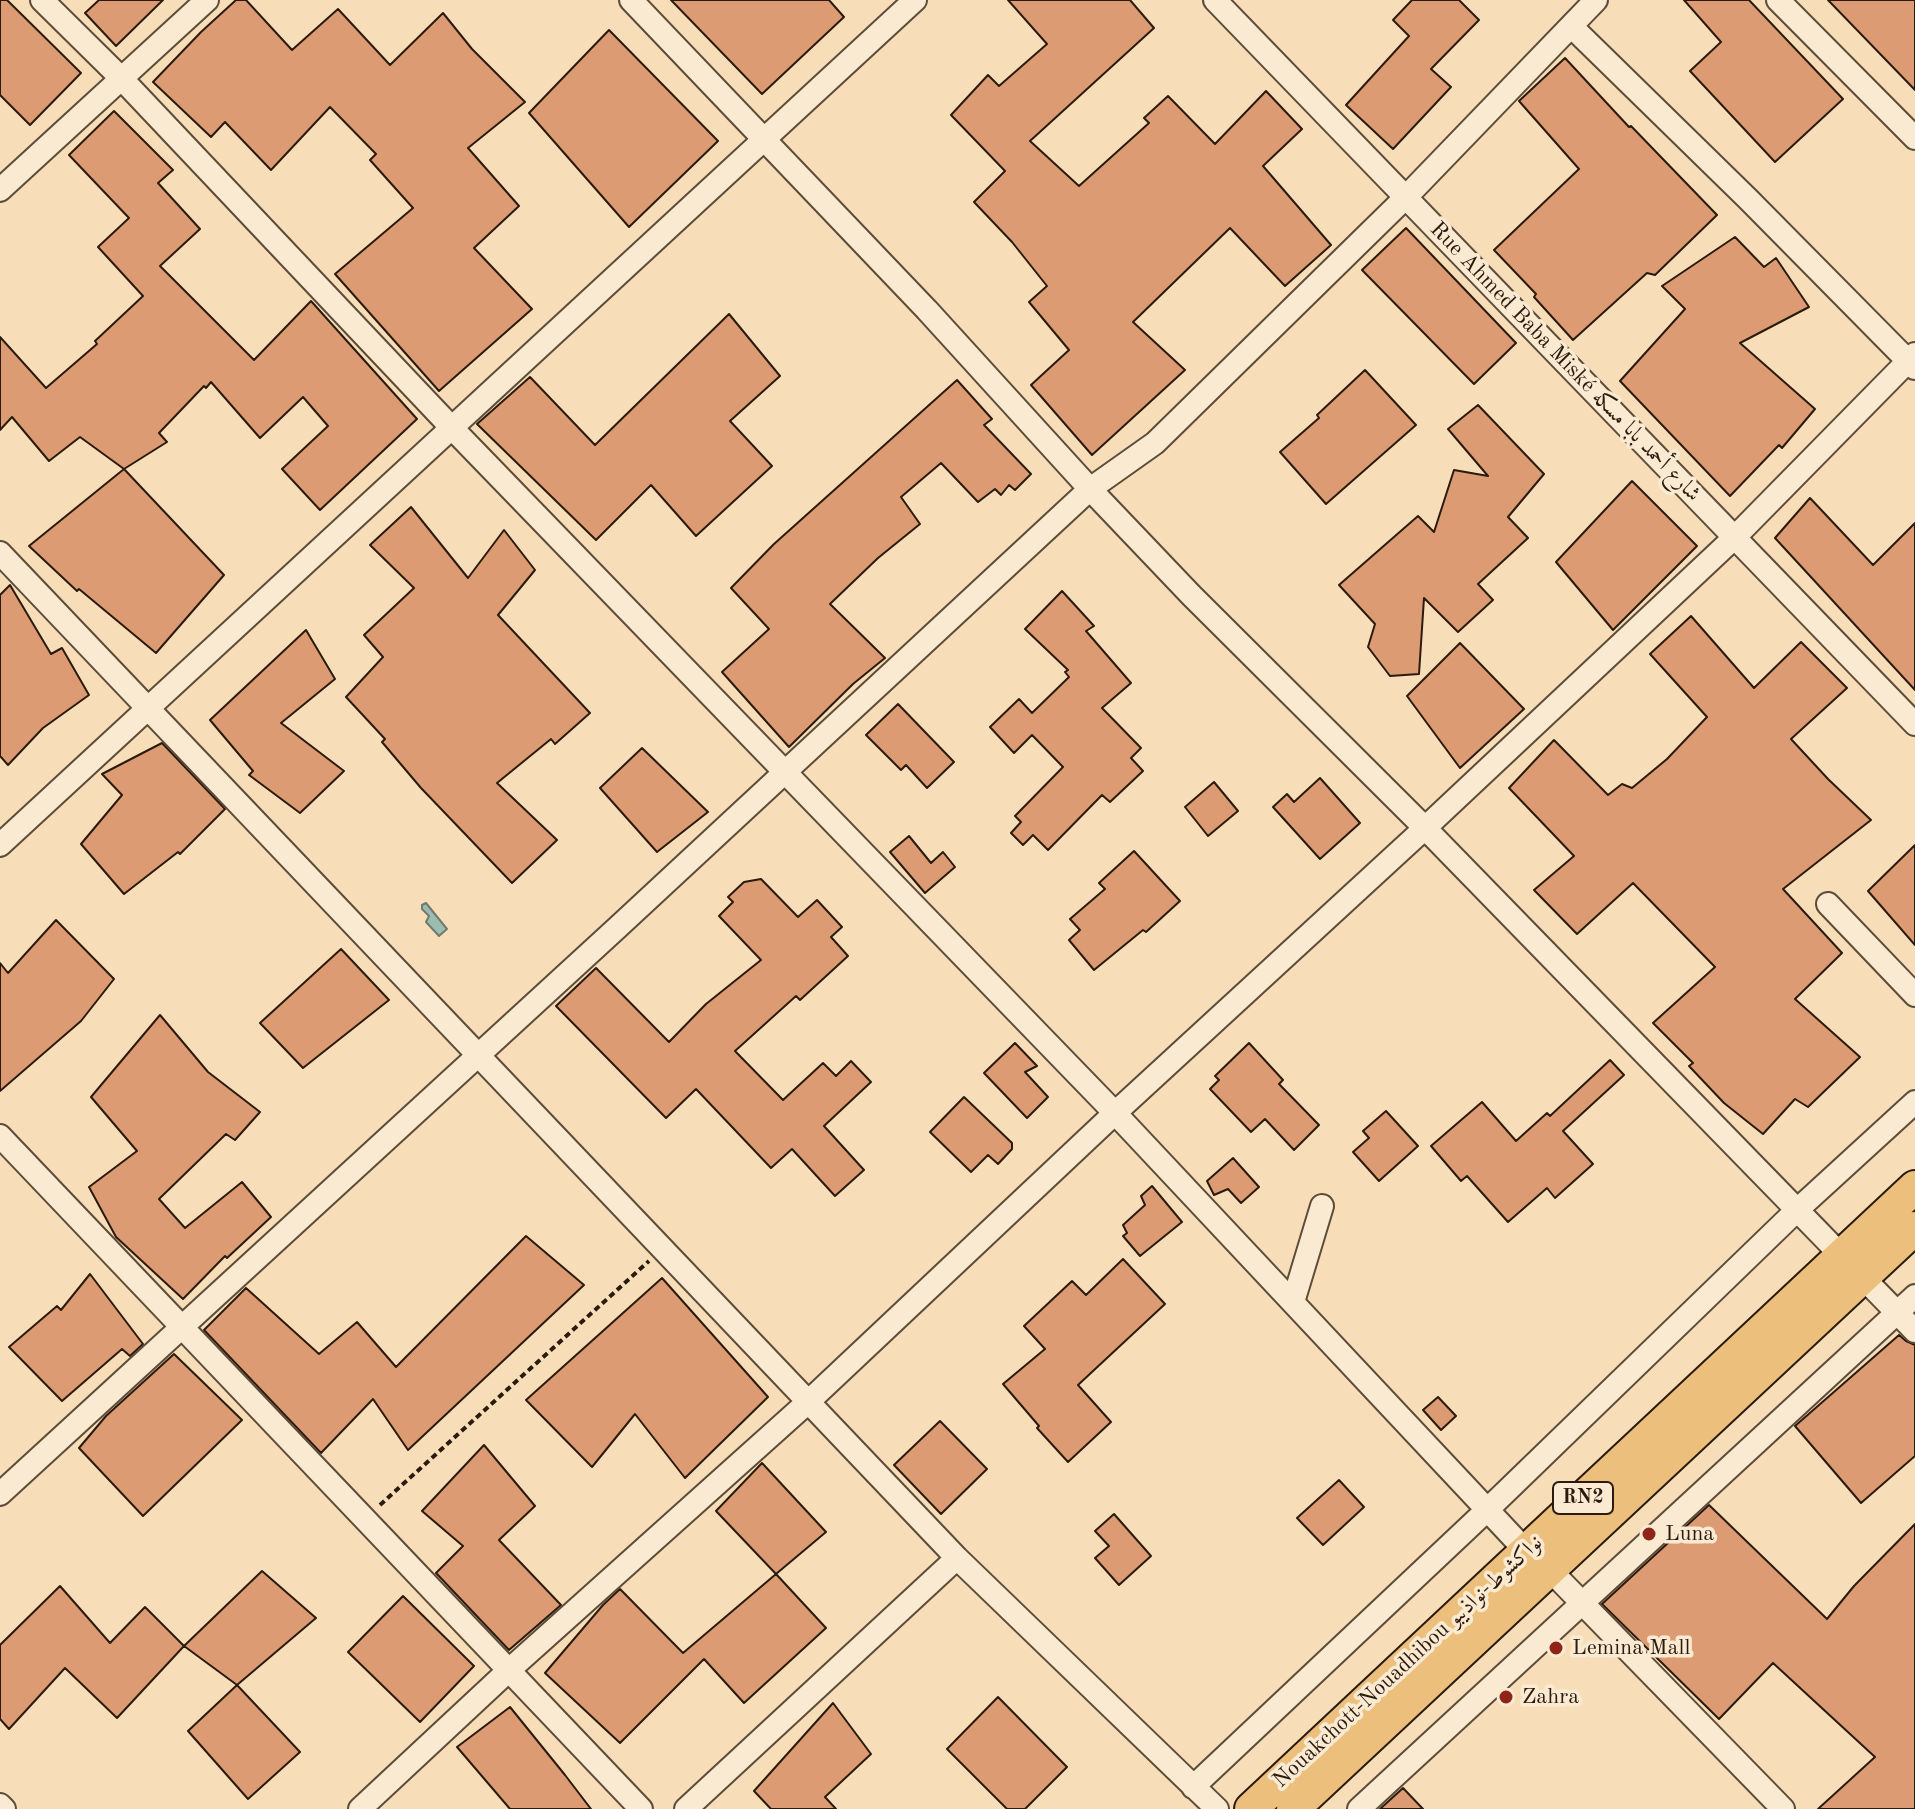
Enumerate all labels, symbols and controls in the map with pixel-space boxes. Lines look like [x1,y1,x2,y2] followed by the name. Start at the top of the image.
[1424,216,1706,508] street label: Rue Ahmed Baba Miské شارع أحمد بابا مسكه
[1553,1482,1613,1514] road number: RN2
[1665,1521,1714,1547] place label: Luna
[1640,1525,1658,1543] marker: Luna
[1268,1530,1548,1794] street label: Nouakchott-Nouadhibou نواكشوط-نواذيبو
[1572,1635,1690,1661] place label: Lemina Mall
[1547,1639,1565,1657] marker: Lemina Mall
[1522,1684,1579,1710] place label: Zahra
[1497,1688,1515,1706] marker: Zahra

